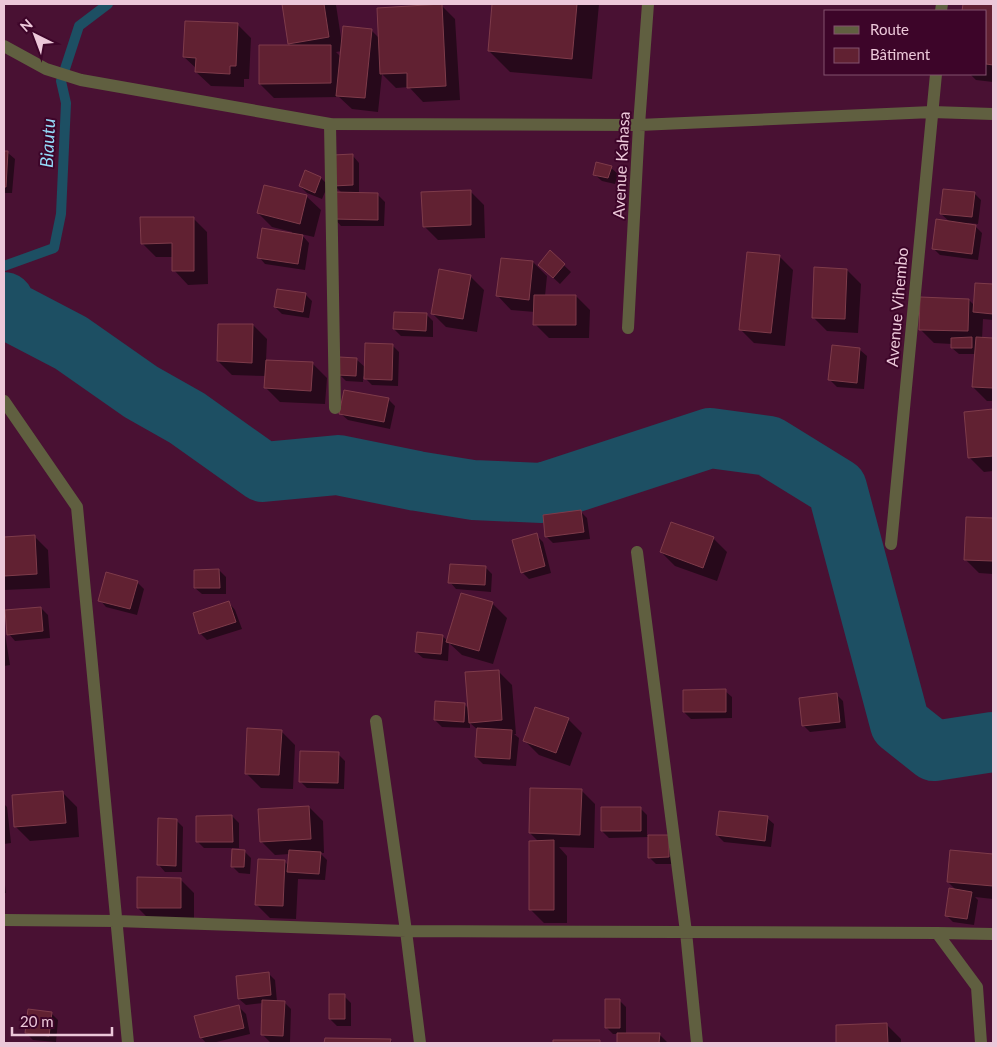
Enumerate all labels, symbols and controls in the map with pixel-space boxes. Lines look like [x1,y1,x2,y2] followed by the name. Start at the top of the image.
[10,10,60,60] north arrow
[824,10,987,75] legend
[16,15,36,35] text: N
[870,20,909,38] text: Route
[870,45,931,63] text: Bâtiment
[608,111,633,219] street label: Avenue Kahasa
[35,118,59,168] water label: Biautu
[882,246,911,367] street label: Avenue Vihembo
[12,1004,112,1036] scale bar
[20,1012,54,1030] text: 20 m

